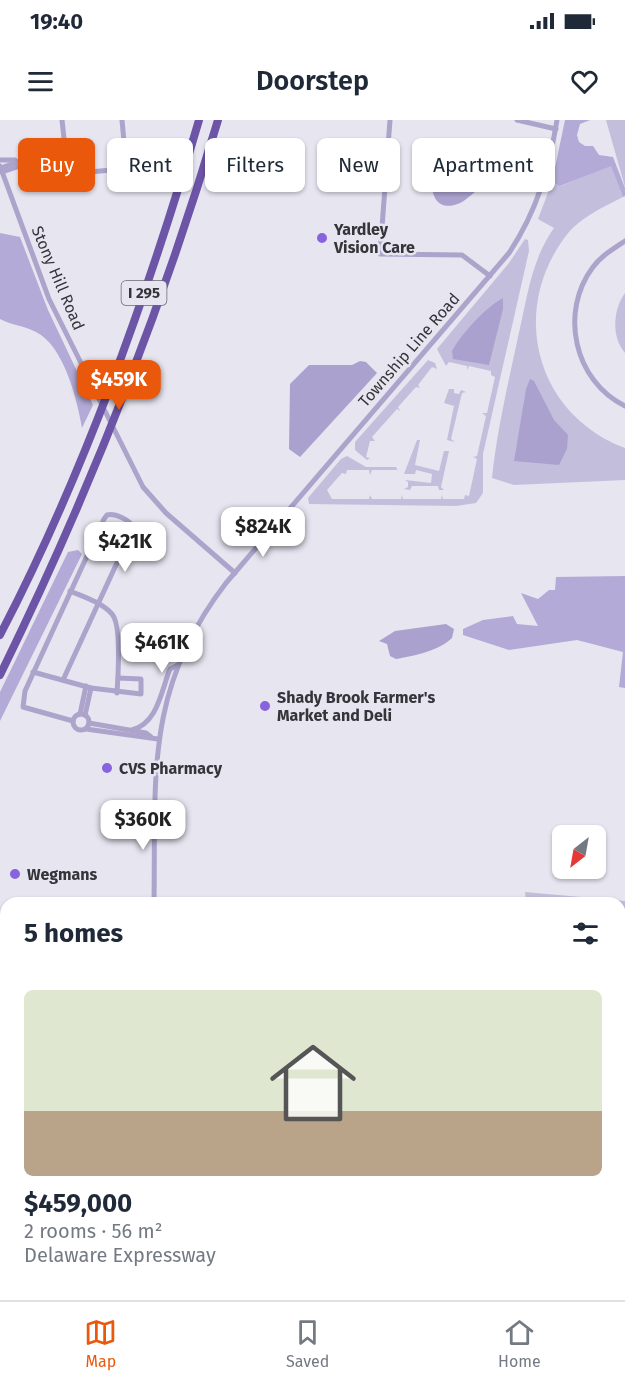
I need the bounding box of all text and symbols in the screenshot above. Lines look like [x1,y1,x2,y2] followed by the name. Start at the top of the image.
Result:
[30,8,83,35] text: 19:40
[24,65,57,98] icon: menu
[256,65,369,97] text: Doorstep
[568,65,601,98] icon: heart
[18,138,95,192] chip: Buy
[107,138,193,192] chip: Rent
[205,138,305,192] chip: Filters
[317,138,400,192] chip: New
[412,138,555,192] chip: Apartment
[333,220,415,257] place label: Yardley Vision Care
[28,223,88,333] street label: Stony Hill Road
[315,231,329,245] marker: Yardley Vision Care
[122,281,166,305] road number: I 295
[354,289,464,411] street label: Township Line Road
[77,360,161,411] pin: $459K
[91,367,147,391] text: $459K
[221,507,305,558] pin: $824K
[235,514,291,538] text: $824K
[83,522,167,573] pin: $421K
[98,529,152,553] text: $421K
[120,623,204,674] pin: $461K
[135,630,189,654] text: $461K
[277,688,436,725] place label: Shady Brook Farmer's Market and Deli
[258,699,272,713] marker: Shady Brook Farmer's Market and Deli
[119,759,223,778] place label: CVS Pharmacy
[100,761,114,775] marker: CVS Pharmacy
[101,800,185,851] pin: $360K
[114,807,172,831] text: $360K
[552,825,606,879] north arrow
[552,825,606,879] map controls
[27,865,98,884] place label: Wegmans
[8,867,22,881] marker: Wegmans
[569,917,602,950] icon: filters
[24,918,123,949] text: 5 homes
[259,1029,367,1137] icon: home
[24,1188,132,1219] text: $459,000
[24,1219,163,1243] text: 2 rooms · 56 m²
[24,1243,216,1267] text: Delaware Expressway
[84,1316,117,1371] tab: Map
[286,1316,329,1371] tab: Saved
[498,1316,541,1371] tab: Home

